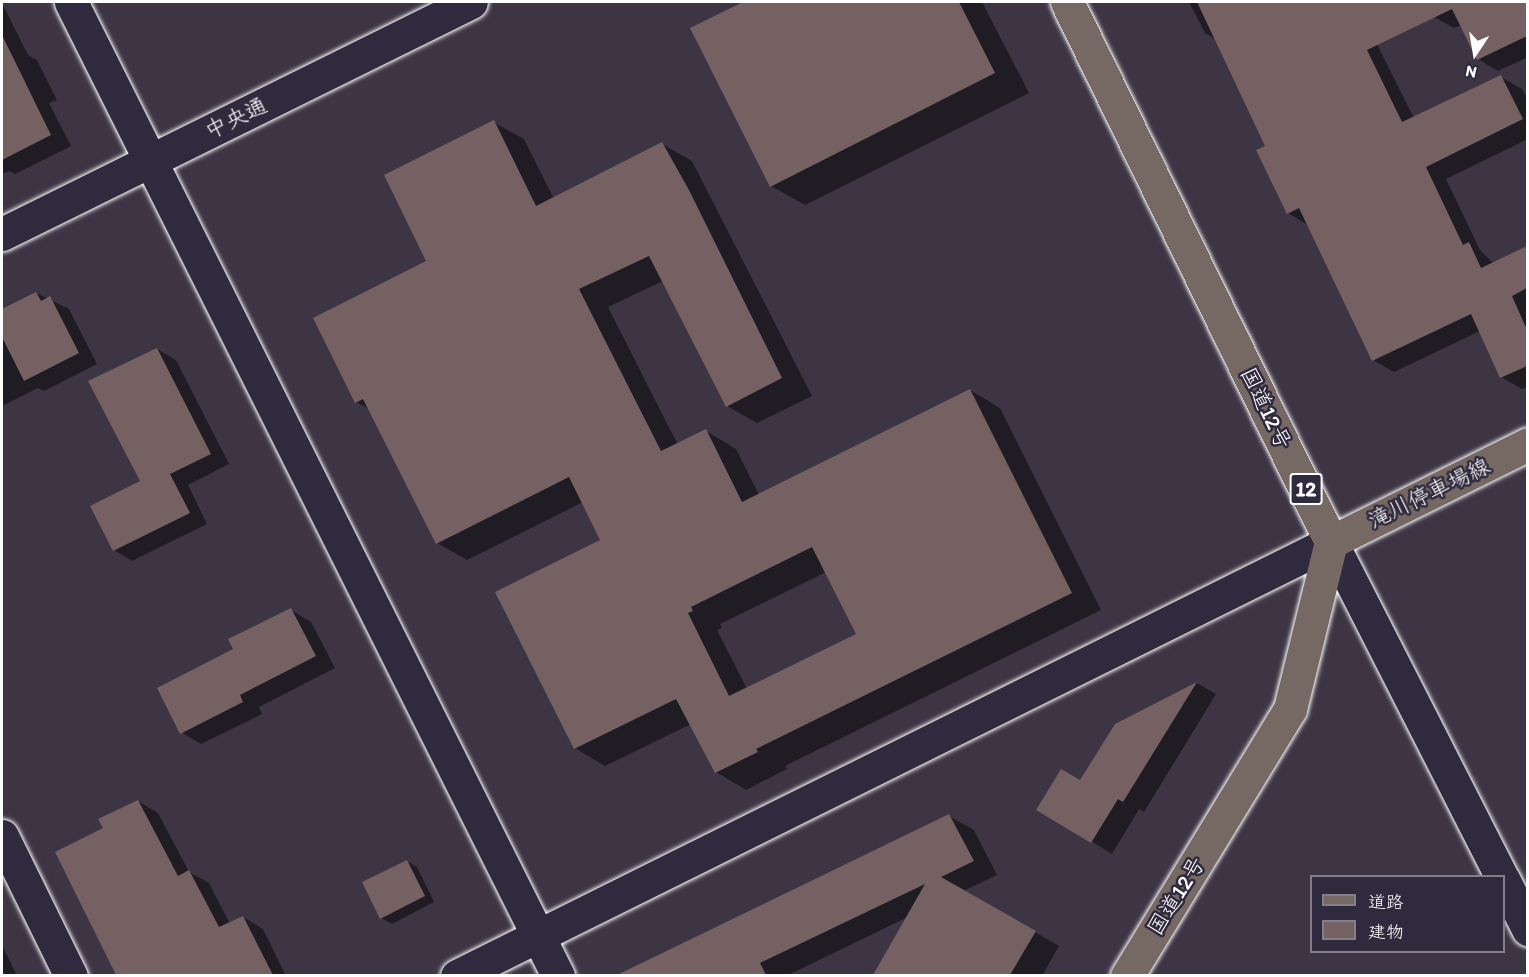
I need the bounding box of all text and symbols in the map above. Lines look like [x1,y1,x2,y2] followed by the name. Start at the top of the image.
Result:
[1445,24,1505,84] north arrow
[1464,62,1478,83] text: N
[201,92,271,144] street label: 中央通
[1235,363,1297,453] street label: 国道12号
[1364,452,1494,534] street label: 滝川停車場線
[1290,471,1322,507] road number: 12
[1142,852,1210,940] street label: 国道12号
[1310,875,1505,953] legend
[1368,891,1404,913] text: 道路
[1368,921,1404,943] text: 建物

